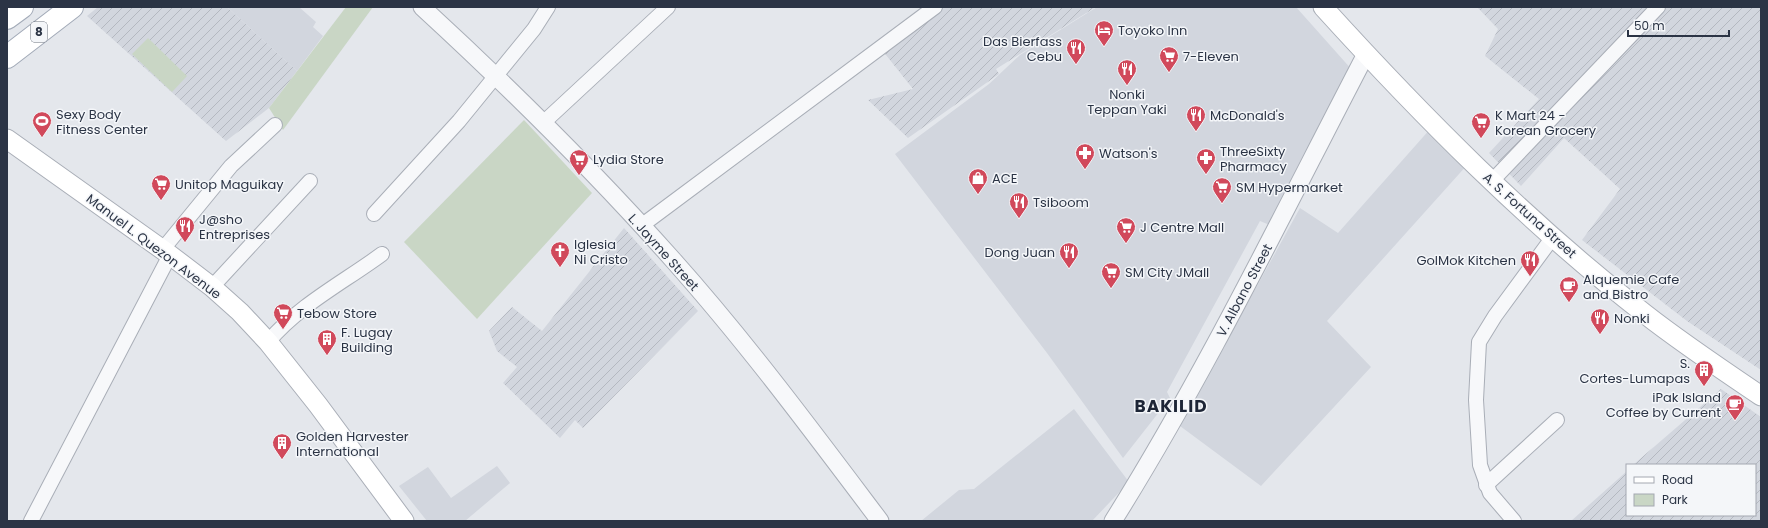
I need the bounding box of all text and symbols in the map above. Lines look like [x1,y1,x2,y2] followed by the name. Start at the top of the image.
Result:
[1628,12,1729,38] scale bar
[1634,17,1665,34] text: 50 m
[1093,19,1115,47] hotel icon: Toyoko Inn
[1118,21,1187,40] place label: Toyoko Inn
[31,22,47,42] road number: 8
[983,32,1062,66] place label: Das Bierfass Cebu
[1065,37,1087,65] restaurant icon: Das Bierfass Cebu
[1158,45,1180,73] supermarket icon: 7-Eleven
[1183,47,1239,66] place label: 7-Eleven
[1116,58,1138,86] restaurant icon: Nonki Teppan Yaki
[1087,85,1167,119] place label: Nonki Teppan Yaki
[1185,104,1207,132] restaurant icon: McDonald's
[56,105,148,139] place label: Sexy Body Fitness Center
[1210,106,1285,125] place label: McDonald's
[1495,106,1597,140] place label: K Mart 24 - Korean Grocery
[31,110,53,138] sports icon: Sexy Body Fitness Center
[1470,111,1492,139] supermarket icon: K Mart 24 - Korean Grocery
[1074,142,1096,170] pharmacy icon: Watson's
[1220,142,1288,176] place label: ThreeSixty Pharmacy
[1099,144,1158,163] place label: Watson's
[1195,147,1217,175] pharmacy icon: ThreeSixty Pharmacy
[568,148,590,176] supermarket icon: Lydia Store
[593,150,664,169] place label: Lydia Store
[967,167,989,195] shop icon: ACE
[1479,168,1581,263] street label: A. S. Fortuna Street
[992,169,1017,188] place label: ACE
[150,173,172,201] supermarket icon: Unitop Maguikay
[175,175,284,194] place label: Unitop Maguikay
[1211,176,1233,204] supermarket icon: SM Hypermarket
[1236,178,1343,197] place label: SM Hypermarket
[82,189,225,304] street label: Manuel L. Quezon Avenue
[1008,191,1030,219] restaurant icon: Tsiboom
[1033,193,1089,212] place label: Tsiboom
[199,210,270,244] place label: J@sho Entreprises
[624,210,704,295] street label: L. Jayme Street
[174,215,196,243] restaurant icon: J@sho Entreprises
[1115,216,1137,244] supermarket icon: J Centre Mall
[1140,218,1224,237] place label: J Centre Mall
[574,235,628,269] place label: Iglesia Ni Cristo
[549,240,571,268] church icon: Iglesia Ni Cristo
[1212,240,1277,340] street label: V. Albano Street
[1058,241,1080,269] restaurant icon: Dong Juan
[985,243,1055,262] place label: Dong Juan
[1519,249,1541,277] restaurant icon: GolMok Kitchen
[1416,251,1516,270] place label: GolMok Kitchen
[1100,261,1122,289] supermarket icon: SM City JMall
[1125,263,1209,282] place label: SM City JMall
[1583,270,1679,304] place label: Alquemie Cafe and Bistro
[1558,275,1580,303] cafe icon: Alquemie Cafe and Bistro
[272,302,294,330] supermarket icon: Tebow Store
[297,304,377,323] place label: Tebow Store
[1589,307,1611,335] restaurant icon: Nonki
[1614,309,1650,328] place label: Nonki
[341,323,393,357] place label: F. Lugay Building
[316,328,338,356] building icon: F. Lugay Building
[1580,354,1690,388] place label: S. Cortes-Lumapas
[1693,359,1715,387] building icon: S. Cortes-Lumapas
[1606,388,1721,422] place label: iPak Island Coffee by Current
[1724,393,1746,421] cafe icon: iPak Island Coffee by Current
[1134,394,1208,418] district label: BAKILID
[296,427,409,461] place label: Golden Harvester International
[271,432,293,460] building icon: Golden Harvester International
[1626,464,1756,516] legend
[1662,471,1693,488] text: Road
[1662,491,1689,508] text: Park

